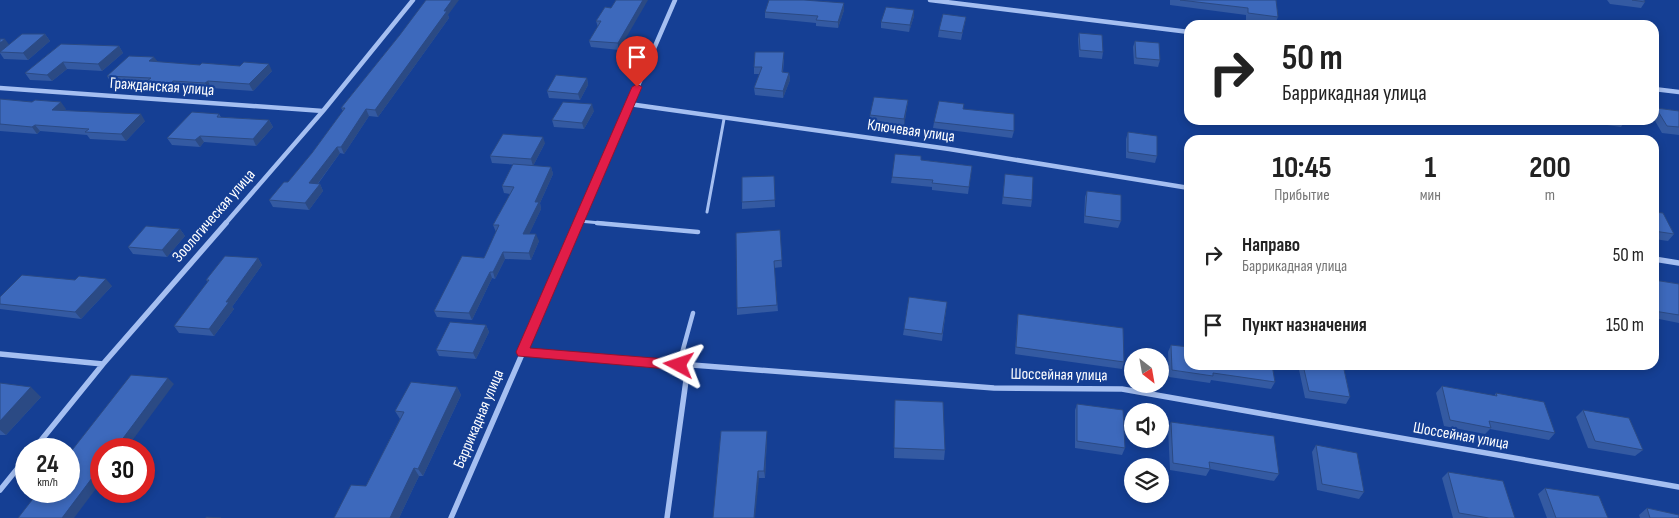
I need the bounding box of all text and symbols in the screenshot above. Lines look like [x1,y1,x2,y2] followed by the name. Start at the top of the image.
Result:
[616,36,658,87] pin
[1282,37,1343,80] text: 50 m
[1199,40,1264,105] icon: right
[623,43,651,71] icon: arrive
[109,74,215,100] street label: Гражданская улица
[1282,80,1427,107] text: Баррикадная улица
[866,115,956,147] street label: Ключевая улица
[1272,150,1332,186] text: 10:45
[1425,150,1436,186] text: 1
[1529,150,1571,186] text: 200
[169,166,259,266] street label: Зоологическая улица
[1274,186,1330,205] text: Прибытие
[1420,186,1441,205] text: мин
[1545,186,1555,205] text: m
[1242,234,1300,257] text: Направо
[1199,241,1227,269] icon: right
[1613,244,1644,267] text: 50 m
[1242,257,1347,276] text: Баррикадная улица
[1199,311,1227,339] icon: arrive
[1242,314,1367,337] text: Пункт назначения
[1606,314,1644,337] text: 150 m
[652,338,704,390] position arrow
[1124,348,1169,392] north arrow
[1124,348,1169,503] map controls
[1010,365,1108,385] street label: Шоссейная улица
[450,367,508,471] street label: Баррикадная улица
[1124,403,1169,448] button: sound
[1412,418,1510,454] street label: Шоссейная улица
[90,438,155,503] speed limit sign: 30
[36,449,59,480] text: 24
[1124,458,1169,503] button: layers
[37,475,58,490] text: km/h

